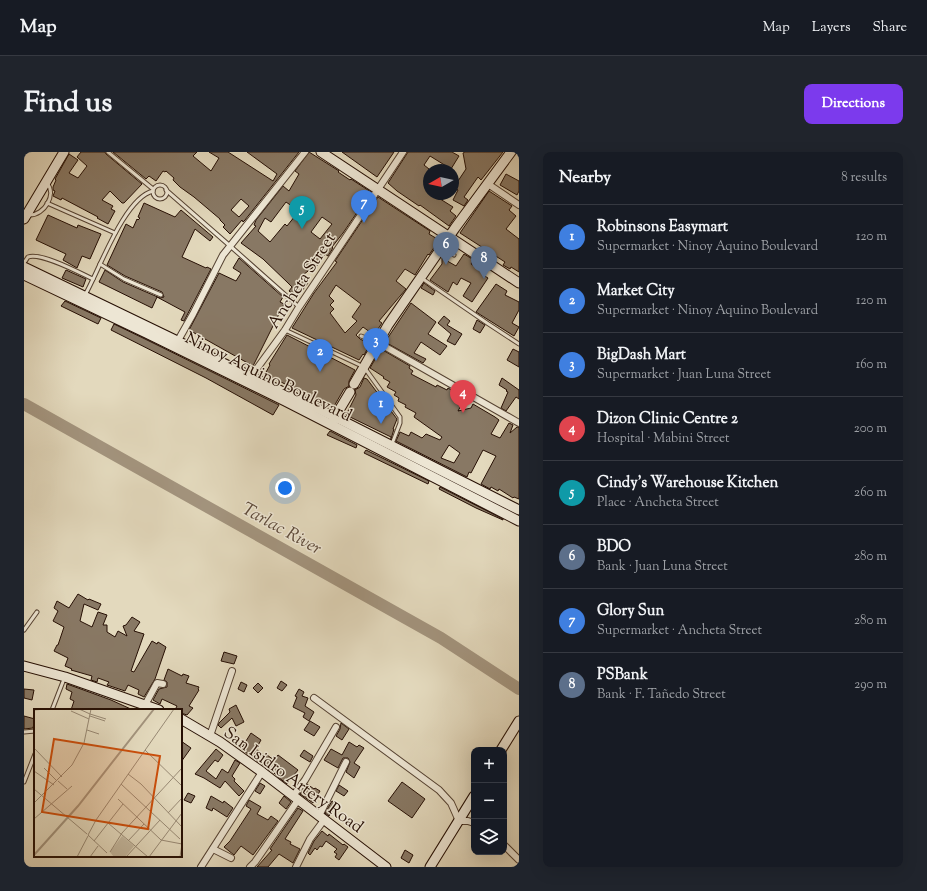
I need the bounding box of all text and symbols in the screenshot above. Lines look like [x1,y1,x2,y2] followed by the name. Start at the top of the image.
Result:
[20,14,57,41] text: Map
[763,18,790,38] text: Map
[812,18,850,38] text: Layers
[872,18,907,38] text: Share
[24,84,112,124] text: Find us
[804,84,903,124] button: Directions
[423,164,459,200] north arrow
[559,166,611,190] text: Nearby
[841,169,887,187] text: 8 results
[351,190,377,223] pin: 7
[289,196,315,229] pin: 5
[597,217,728,238] text: Robinsons Easymart
[263,228,343,334] street label: Ancheta Street
[570,228,574,246] text: 1
[856,228,887,246] text: 120 m
[433,232,459,265] pin: 6
[597,238,818,256] text: Supermarket · Ninoy Aquino Boulevard
[471,246,497,279] pin: 8
[597,281,675,302] text: Market City
[569,292,575,310] text: 2
[856,292,887,310] text: 120 m
[597,302,818,320] text: Supermarket · Ninoy Aquino Boulevard
[180,327,356,429] street label: Ninoy Aquino Boulevard
[363,328,389,361] pin: 3
[307,339,333,372] pin: 2
[597,345,686,366] text: BigDash Mart
[569,356,575,374] text: 3
[856,356,887,374] text: 160 m
[597,366,771,384] text: Supermarket · Juan Luna Street
[450,380,476,413] pin: 4
[368,391,394,424] pin: 1
[597,409,738,430] text: Dizon Clinic Centre 2
[569,420,575,438] text: 4
[854,420,887,438] text: 200 m
[597,430,730,448] text: Hospital · Mabini Street
[597,473,778,494] text: Cindy's Warehouse Kitchen
[275,478,295,498] your location
[570,484,574,502] text: 5
[854,484,887,502] text: 260 m
[597,494,719,512] text: Place · Ancheta Street
[236,497,326,563] water label: Tarlac River
[597,537,631,558] text: BDO
[569,548,575,566] text: 6
[854,548,887,566] text: 280 m
[597,558,728,576] text: Bank · Juan Luna Street
[597,601,664,622] text: Glory Sun
[569,612,575,630] text: 7
[854,612,887,630] text: 280 m
[597,622,762,640] text: Supermarket · Ancheta Street
[597,665,648,686] text: PSBank
[569,676,575,694] text: 8
[854,676,887,694] text: 290 m
[597,686,726,704] text: Bank · F. Tañedo Street
[34,709,182,857] inset map
[218,722,368,840] street label: San Isidro Artery Road
[471,747,507,855] map controls
[471,747,507,783] button: +
[471,783,507,819] button: −
[471,819,507,855] button: layers

